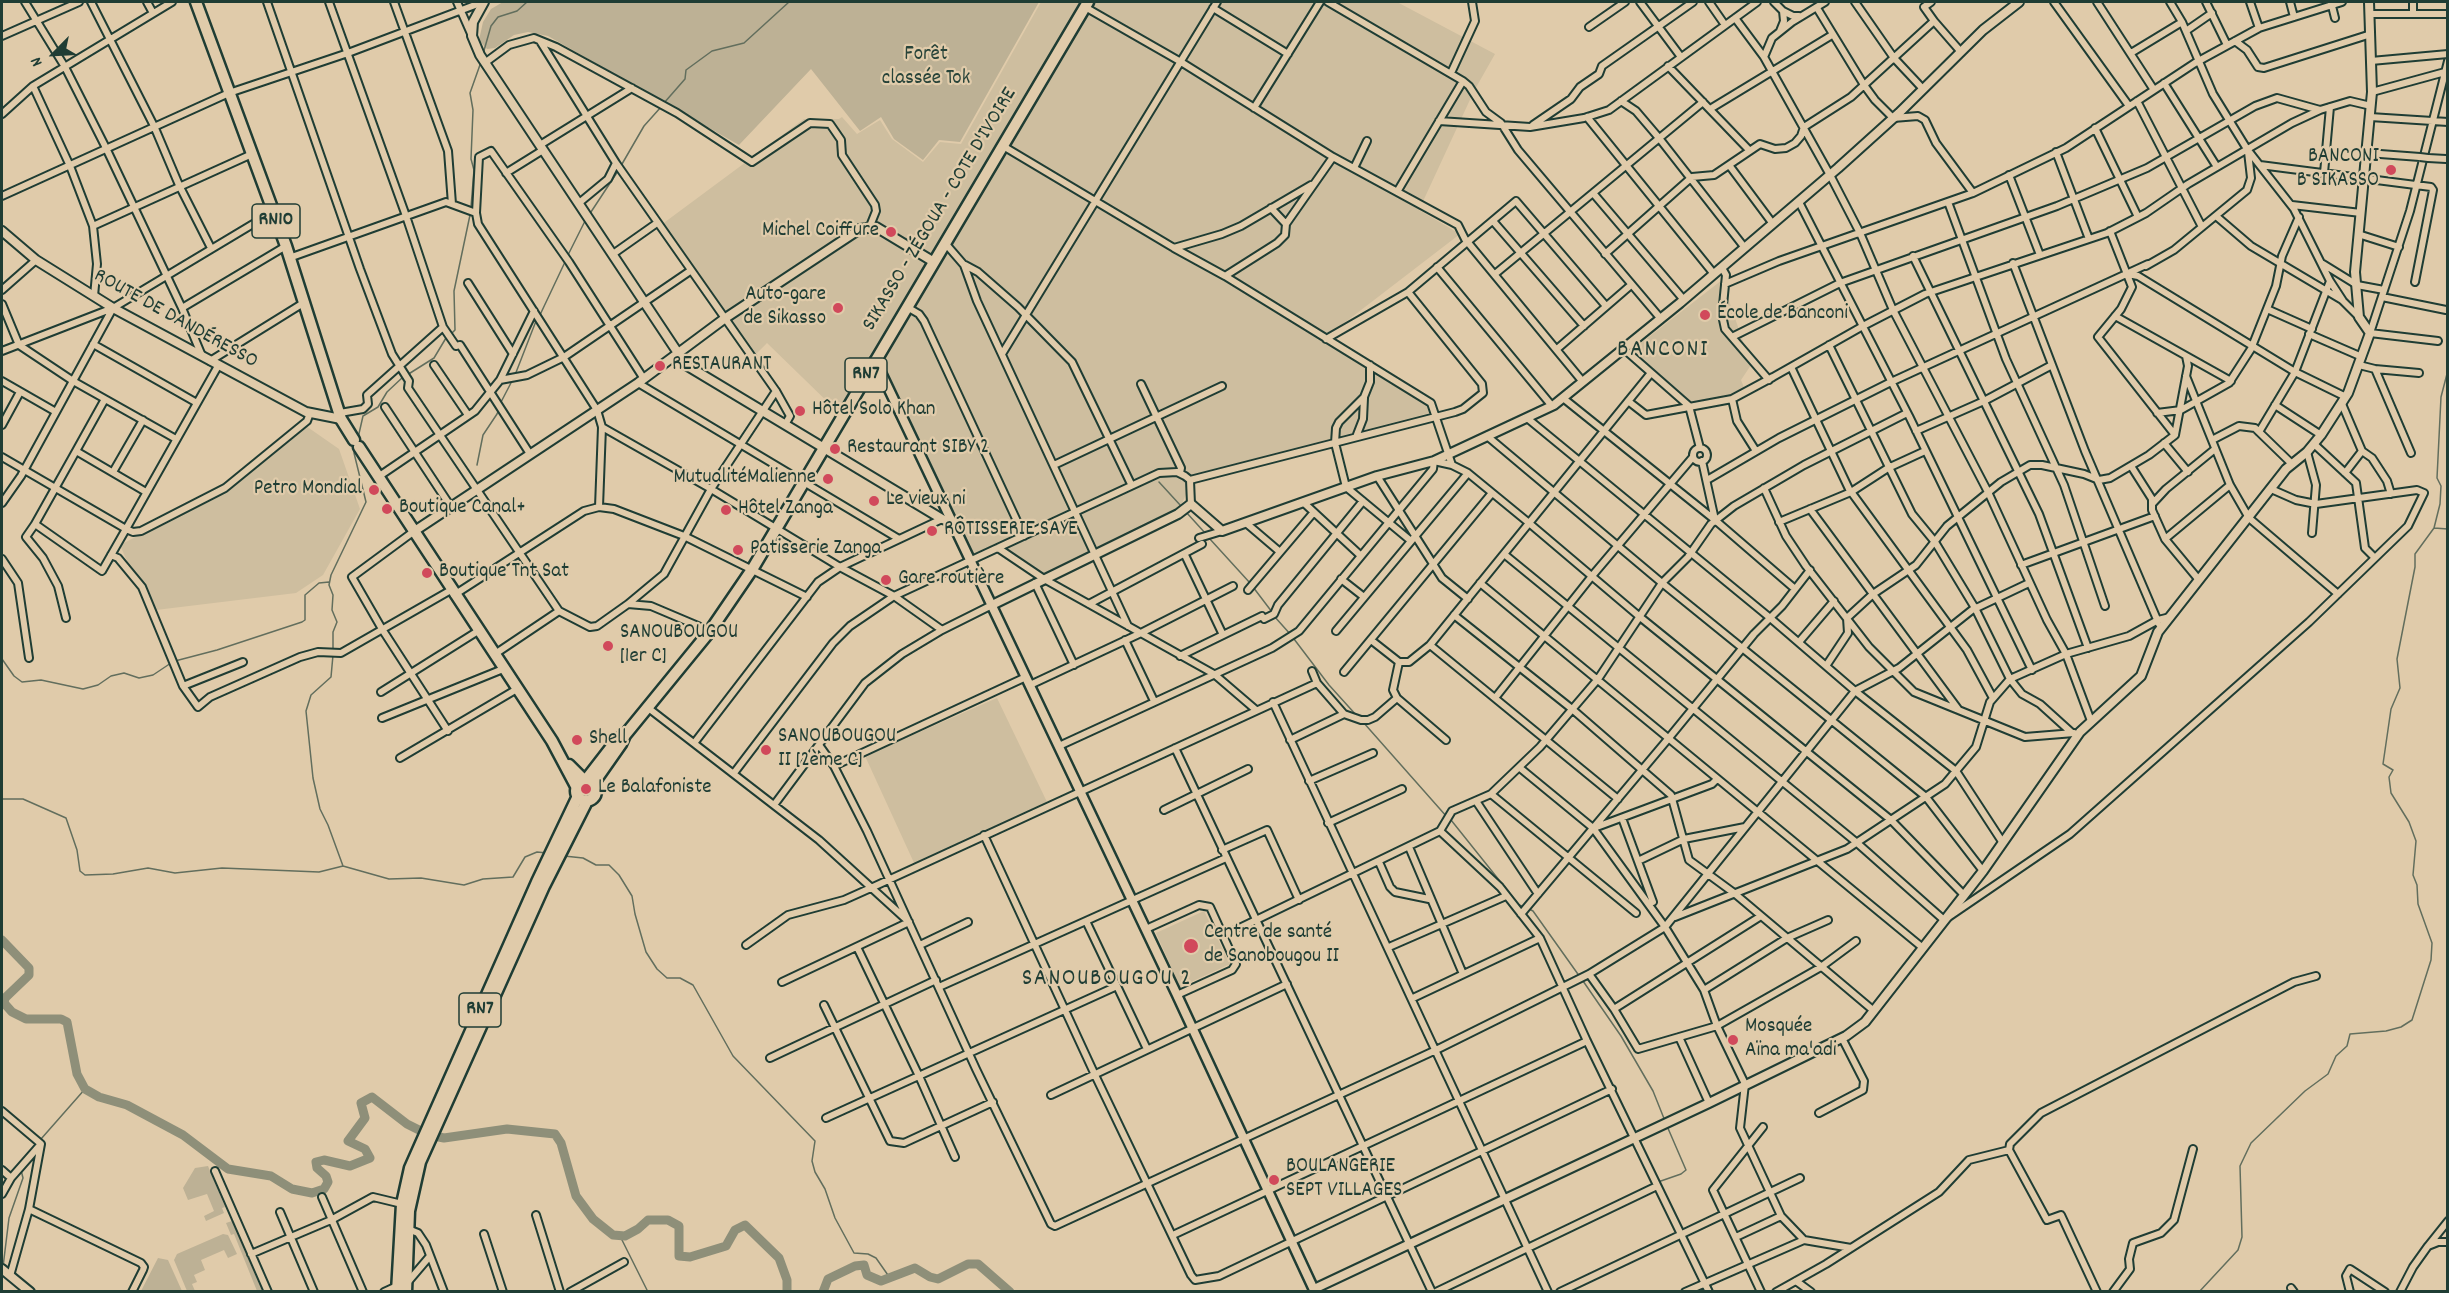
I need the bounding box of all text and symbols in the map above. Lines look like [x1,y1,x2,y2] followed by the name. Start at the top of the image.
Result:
[24,24,84,84] north arrow
[882,43,970,93] park label: Forêt classée Tok
[25,53,49,70] text: N
[858,84,1024,336] street label: SIKASSO - ZÉGOUA - COTE D'IVOIRE
[2297,145,2379,195] place label: BANCONI B SIKASSO
[2384,163,2398,177] marker: BANCONI B SIKASSO
[252,204,300,238] road number: RN10
[762,219,879,245] place label: Michel Coiffure
[884,225,898,239] marker: Michel Coiffure
[89,264,261,376] street label: ROUTE DE DANDÉRESSO
[744,283,826,333] place label: Auto-gare de Sikasso
[831,301,845,315] marker: Auto-gare de Sikasso
[1717,302,1848,328] place label: École de Banconi
[1698,308,1712,322] marker: École de Banconi
[1617,338,1709,366] district label: BANCONI
[672,353,771,379] place label: RESTAURANT
[845,358,887,392] road number: RN7
[653,359,667,373] marker: RESTAURANT
[812,398,936,424] place label: Hôtel Solo Khan
[793,404,807,418] marker: Hôtel Solo Khan
[847,436,989,462] place label: Restaurant SIBY 2
[828,442,842,456] marker: Restaurant SIBY 2
[673,466,816,492] place label: MutualitéMalienne
[821,472,835,486] marker: MutualitéMalienne
[254,477,362,503] place label: Petro Mondial
[367,483,381,497] marker: Petro Mondial
[886,488,966,514] place label: Le vieux ni
[867,494,881,508] marker: Le vieux ni
[399,496,526,522] place label: Boutique Canal+
[738,497,833,523] place label: Hôtel Zanga
[380,502,394,516] marker: Boutique Canal+
[719,503,733,517] marker: Hôtel Zanga
[944,518,1078,544] place label: RÔTISSERIE SAYE
[925,524,939,538] marker: RÔTISSERIE SAYE
[750,537,881,563] place label: Patisserie Zanga
[731,543,745,557] marker: Patisserie Zanga
[439,560,569,586] place label: Boutique Tnt Sat
[420,566,434,580] marker: Boutique Tnt Sat
[898,567,1004,593] place label: Gare routière
[879,573,893,587] marker: Gare routière
[620,621,738,671] place label: SANOUBOUGOU [1er C]
[601,639,615,653] marker: SANOUBOUGOU [1er C]
[778,725,896,775] place label: SANOUBOUGOU II [2ème C]
[589,727,627,753] place label: Shell
[570,733,584,747] marker: Shell
[759,743,773,757] marker: SANOUBOUGOU II [2ème C]
[598,776,711,802] place label: Le Balafoniste
[579,782,593,796] marker: Le Balafoniste
[1204,921,1339,971] place label: Centre de santé de Sanobougou II
[1182,937,1200,955] marker: Centre de santé de Sanobougou II
[1022,967,1192,995] district label: SANOUBOUGOU 2
[459,993,501,1027] road number: RN7
[1745,1015,1837,1065] place label: Mosquée Aïna ma'adi
[1726,1033,1740,1047] marker: Mosquée Aïna ma'adi
[1286,1155,1402,1205] place label: BOULANGERIE SEPT VILLAGES
[1267,1173,1281,1187] marker: BOULANGERIE SEPT VILLAGES

